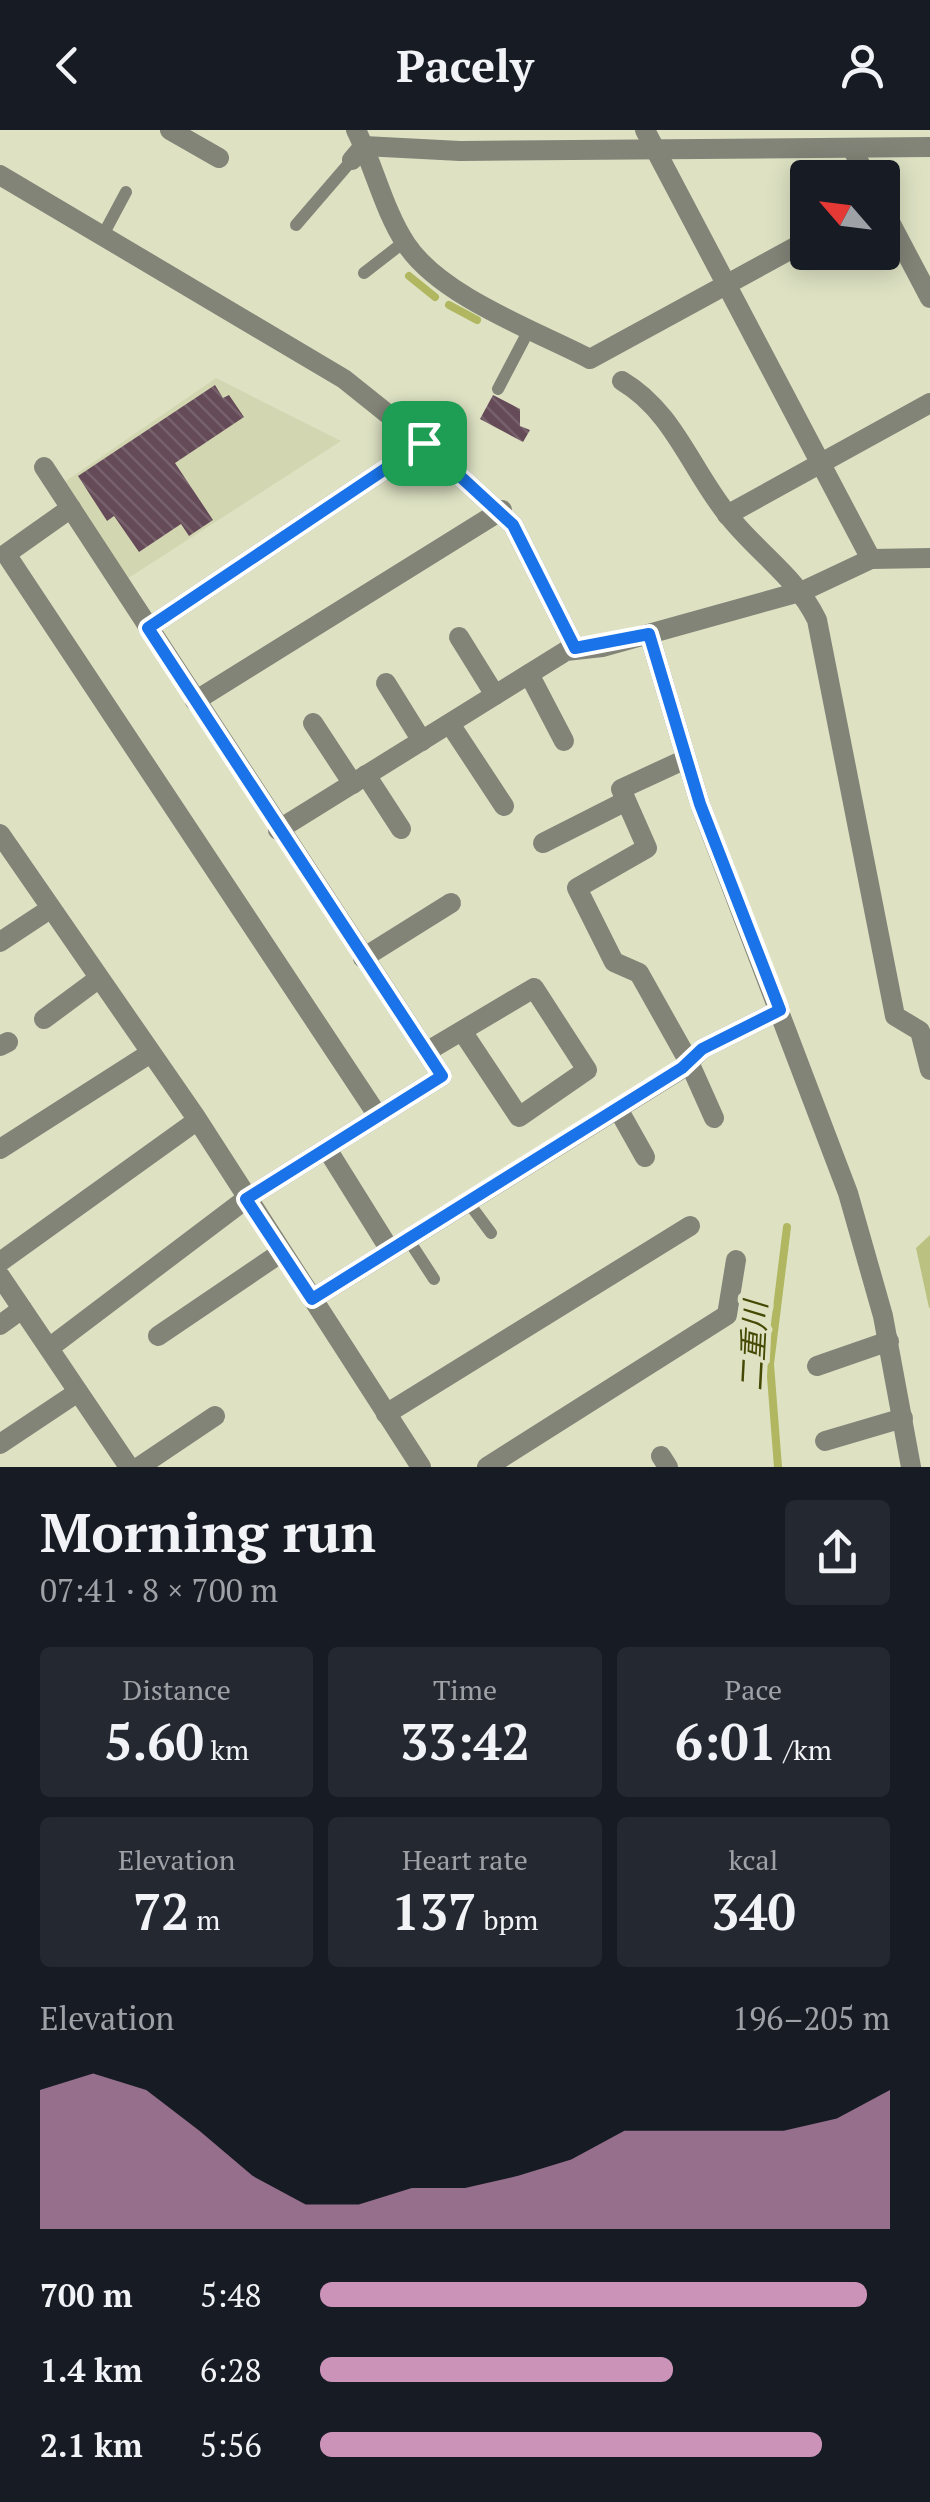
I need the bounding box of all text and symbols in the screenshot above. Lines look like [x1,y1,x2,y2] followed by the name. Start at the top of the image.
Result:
[396,35,534,95] text: Pacely
[40,38,95,93] icon: back
[835,38,890,93] icon: person
[790,160,900,270] north arrow
[790,160,900,270] map controls
[382,401,467,486] pin
[397,416,452,471] icon: arrive
[731,1297,775,1392] water label: 二重川
[40,1495,376,1568] text: Morning run
[785,1500,890,1605] button: share
[40,1569,278,1611] text: 07:41 · 8 × 700 m
[123,1671,231,1708] text: Distance
[433,1671,497,1708] text: Time
[725,1671,782,1708] text: Pace
[104,1708,204,1774] text: 5.60
[400,1708,530,1774] text: 33:42
[675,1708,777,1774] text: 6:01
[204,1731,249,1768] text: km
[777,1731,832,1768] text: /km
[118,1841,235,1878] text: Elevation
[402,1841,528,1878] text: Heart rate
[728,1841,778,1878] text: kcal
[133,1878,189,1944] text: 72
[392,1878,476,1944] text: 137
[711,1878,796,1944] text: 340
[189,1901,220,1938] text: m
[476,1901,538,1938] text: bpm
[40,1997,174,2039] text: Elevation
[732,1997,890,2039] text: 196–205 m
[40,2274,132,2316] text: 700 m
[200,2274,262,2316] text: 5:48
[40,2349,143,2391] text: 1.4 km
[200,2349,262,2391] text: 6:28
[40,2424,143,2466] text: 2.1 km
[200,2424,262,2466] text: 5:56

